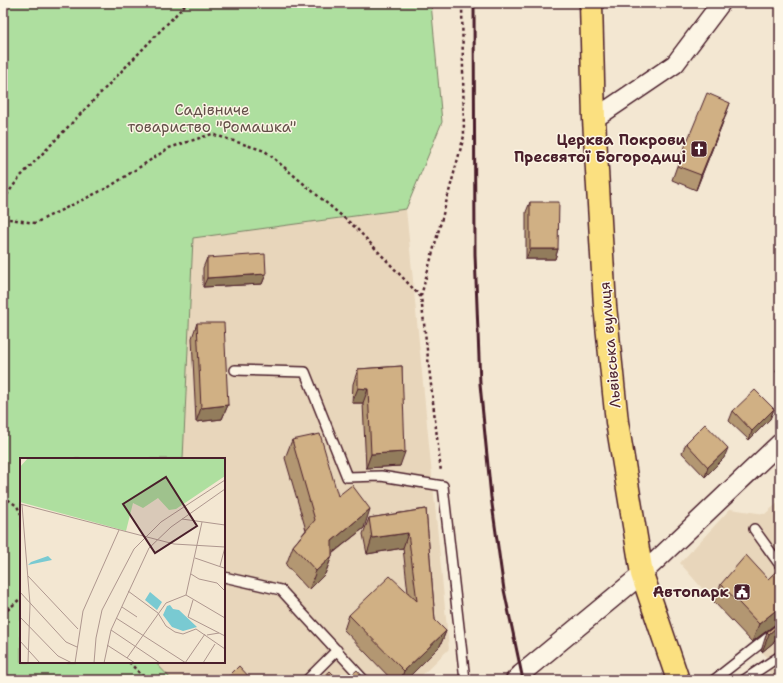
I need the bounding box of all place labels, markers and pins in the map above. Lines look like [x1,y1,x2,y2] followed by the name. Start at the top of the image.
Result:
[514,130,687,167] place label: Церква Покрови Пресвятої Богородиці
[689,139,709,159] church icon: Церква Покрови Пресвятої Богородиці
[653,582,730,602] place label: Автопарк
[732,582,752,602] public building icon: Автопарк

